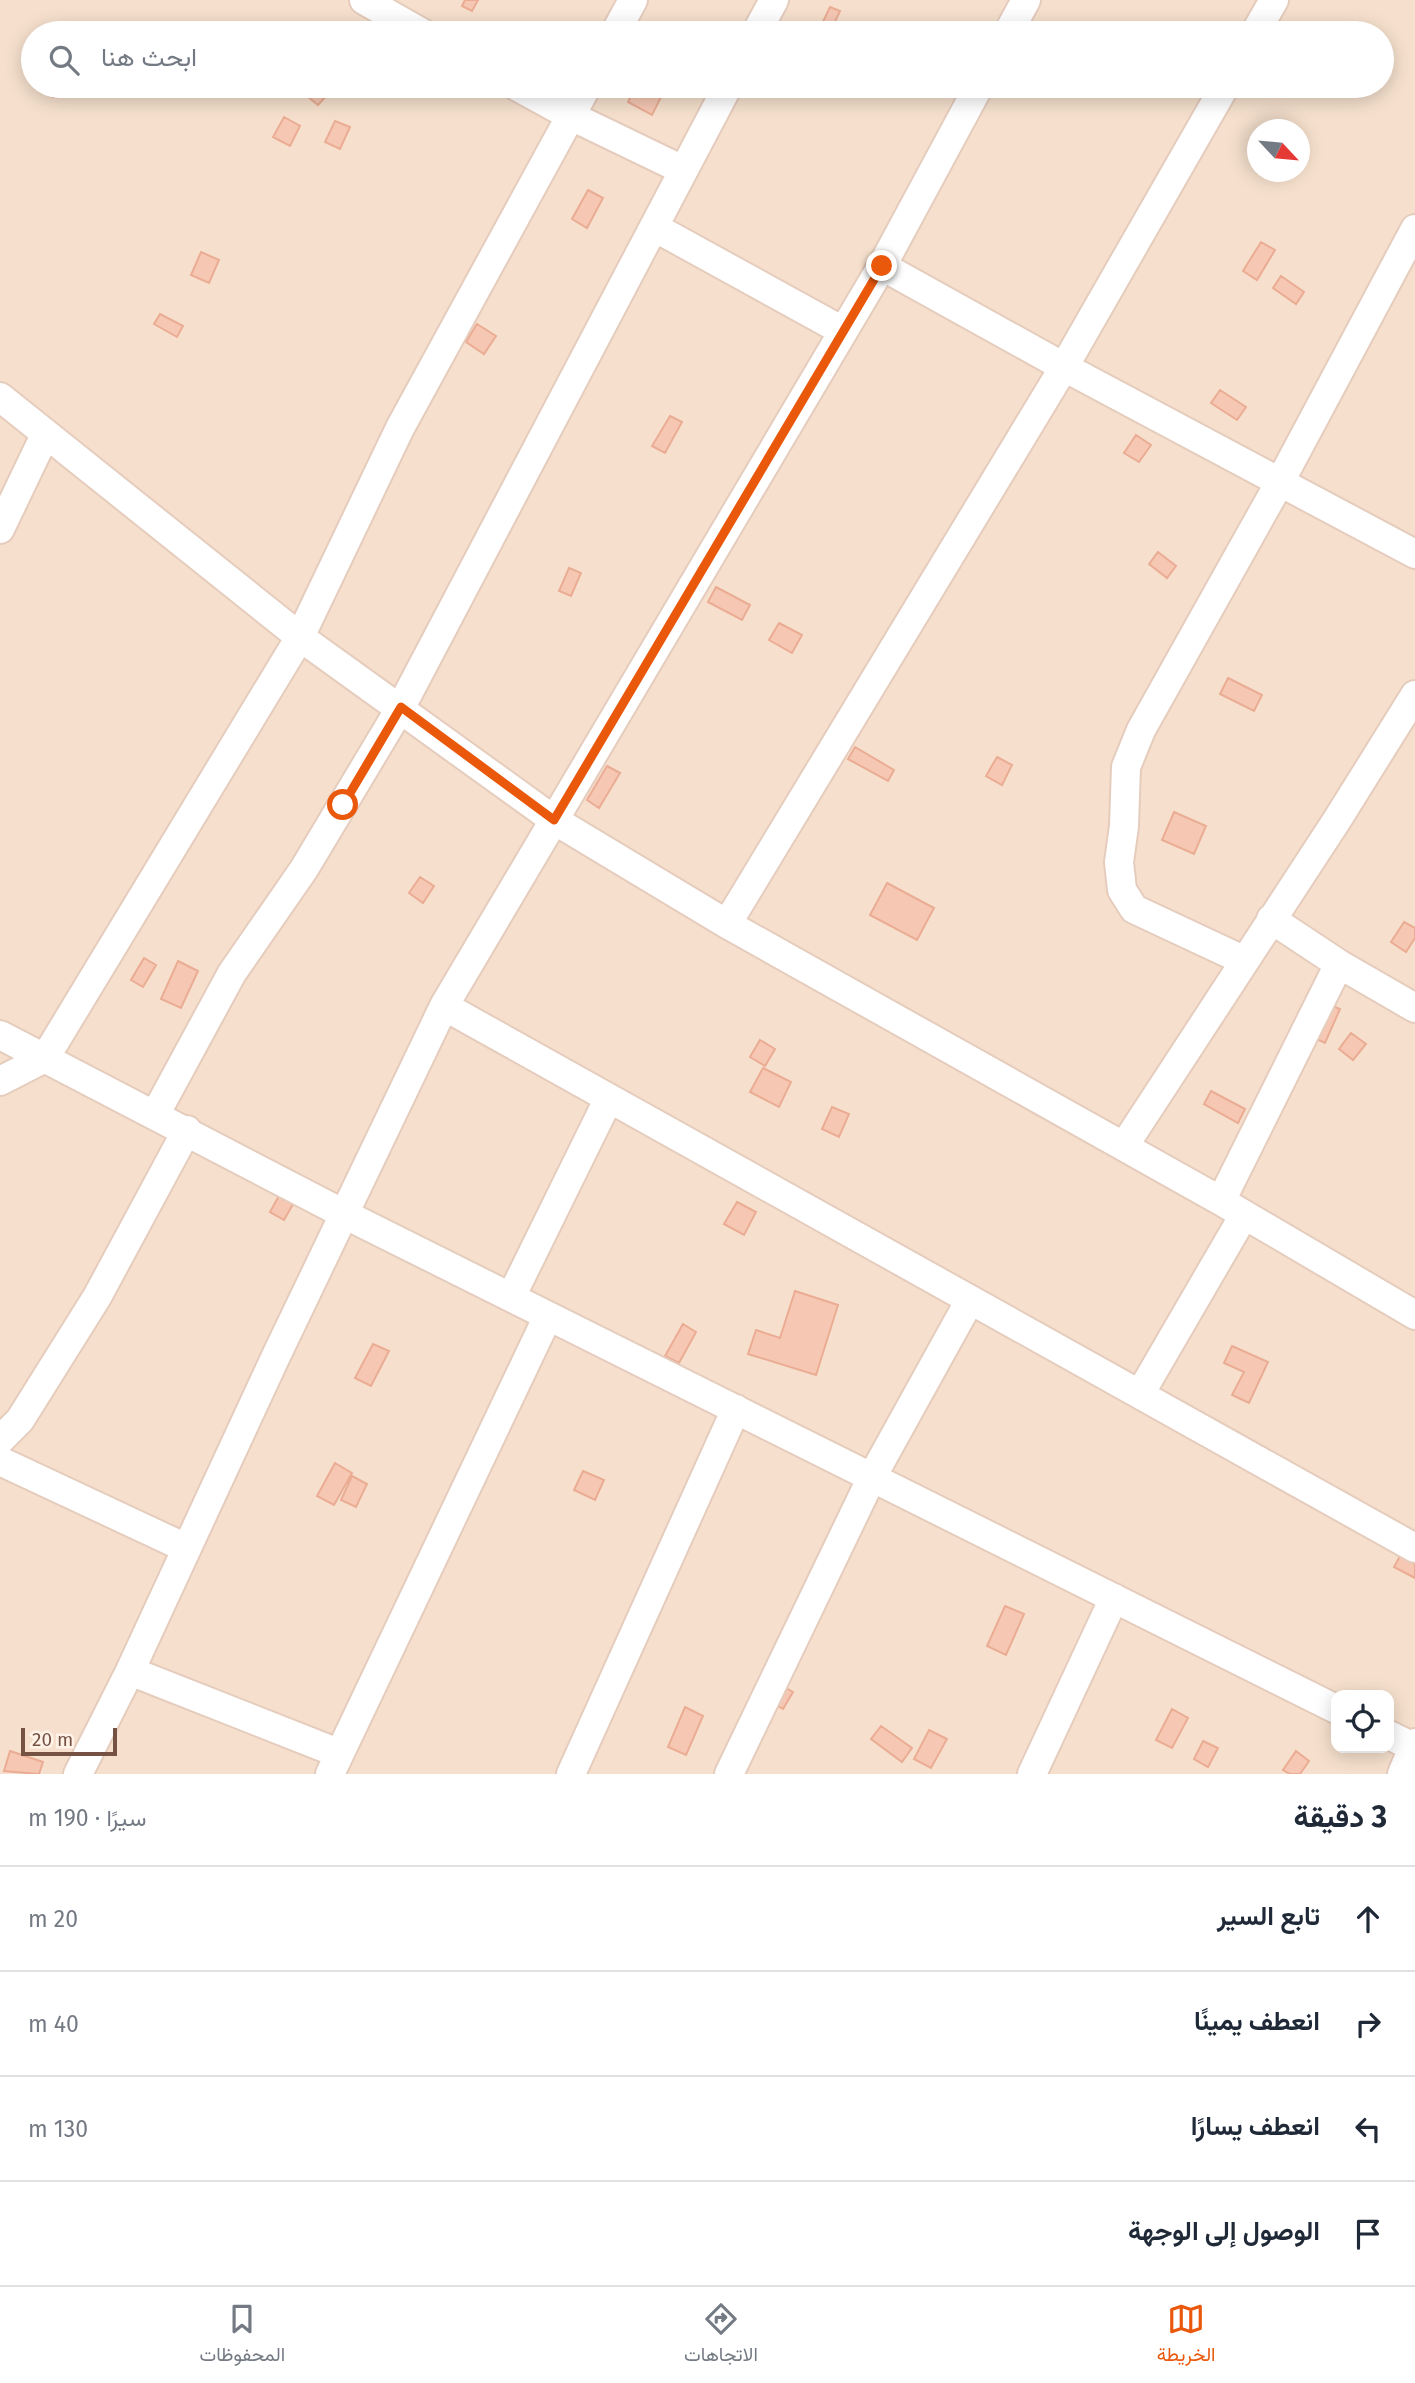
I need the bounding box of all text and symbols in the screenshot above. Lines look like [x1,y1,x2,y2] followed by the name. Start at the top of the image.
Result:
[21,21,1394,98] search box
[45,41,83,79] icon: search
[101,42,197,73] text: ابحث هنا
[1247,119,1310,182] north arrow
[866,250,897,281] route end
[327,789,358,820] route start
[1331,1690,1394,1753] map controls
[1331,1690,1394,1753] button: locate
[21,1725,117,1757] scale bar
[32,1728,73,1751] text: 20 m
[1294,1799,1387,1835] text: 3 دقيقة
[28,1804,146,1832] text: سيرًا · 190 m
[1349,1900,1387,1938] icon: ahead
[1217,1901,1320,1932] text: تابع السير
[28,1905,78,1933] text: 20 m
[1349,2005,1387,2043] icon: right
[1194,2006,1320,2037] text: انعطف يمينًا
[28,2010,79,2038] text: 40 m
[1349,2110,1387,2148] icon: left
[1191,2111,1320,2142] text: انعطف يسارًا
[28,2115,88,2143] text: 130 m
[1349,2215,1387,2253] icon: arrive
[1128,2216,1320,2247] text: الوصول إلى الوجهة
[200,2300,285,2371] tab: المحفوظات
[684,2300,758,2371] tab: الاتجاهات
[1157,2300,1216,2371] tab: الخريطة

